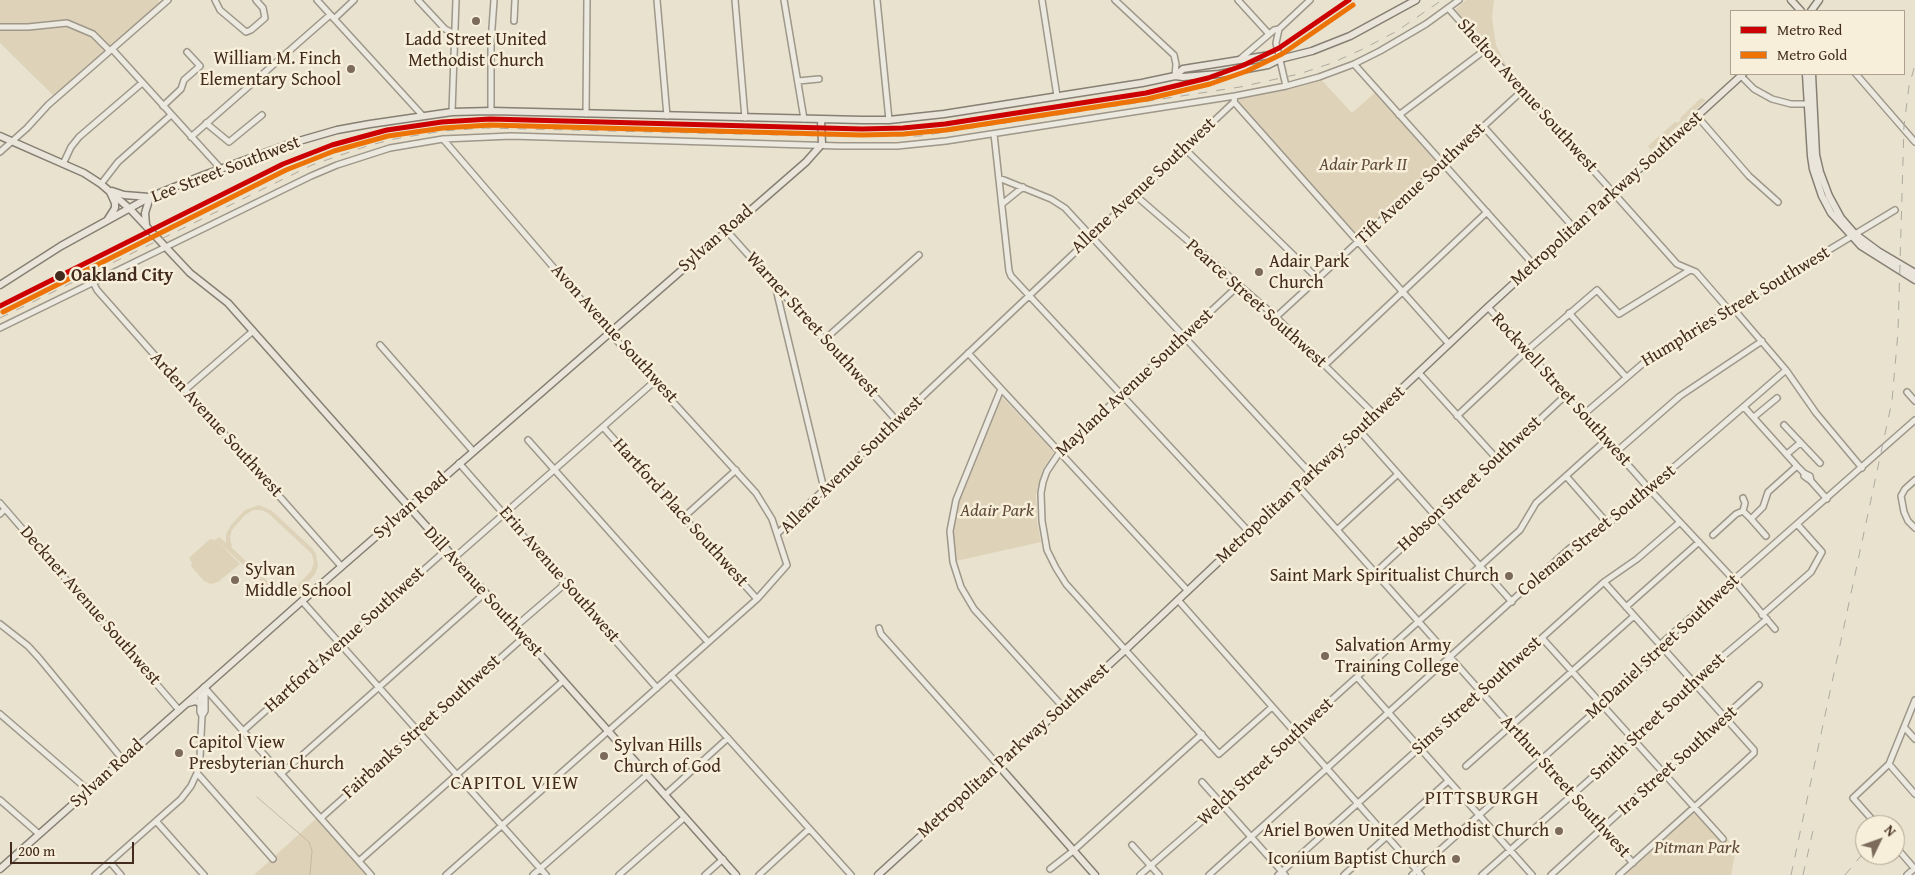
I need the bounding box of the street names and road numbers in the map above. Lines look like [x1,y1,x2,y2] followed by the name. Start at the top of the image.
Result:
[1452,15,1602,177] street label: Shelton Avenue Southwest
[1506,107,1708,291] street label: Metropolitan Parkway Southwest
[1067,113,1221,259] street label: Allene Avenue Southwest
[1352,118,1490,250] street label: Tift Avenue Southwest
[149,132,303,208] street label: Lee Street Southwest
[674,201,758,277] street label: Sylvan Road
[1181,235,1331,373] street label: Pearce Street Southwest
[1638,242,1834,372] street label: Humphries Street Southwest
[741,248,883,402] street label: Warner Street Southwest
[546,260,682,408] street label: Avon Avenue Southwest
[1052,304,1218,462] street label: Mayland Avenue Southwest
[1486,309,1636,471] street label: Rockwell Street Southwest
[145,348,287,502] street label: Arden Avenue Southwest
[1212,381,1410,569] street label: Metropolitan Parkway Southwest
[776,391,928,539] street label: Allene Avenue Southwest
[1394,412,1546,556] street label: Hobson Street Southwest
[608,434,752,592] street label: Hartford Place Southwest
[1513,460,1681,602] street label: Coleman Street Southwest
[369,468,453,544] street label: Sylvan Road
[494,502,624,648] street label: Erin Avenue Southwest
[15,522,165,690] street label: Deckner Avenue Southwest
[419,522,547,662] street label: Dill Avenue Southwest
[261,562,429,718] street label: Hartford Avenue Southwest
[1581,570,1745,724] street label: McDaniel Street Southwest
[1407,632,1547,760] street label: Sims Street Southwest
[1586,649,1730,785] street label: Smith Street Southwest
[338,650,506,804] street label: Fairbanks Street Southwest
[913,659,1115,843] street label: Metropolitan Parkway Southwest
[1194,693,1338,831] street label: Welch Street Southwest
[1614,702,1742,820] street label: Ira Street Southwest
[1495,711,1635,863] street label: Arthur Street Southwest
[66,735,148,813] street label: Sylvan Road

